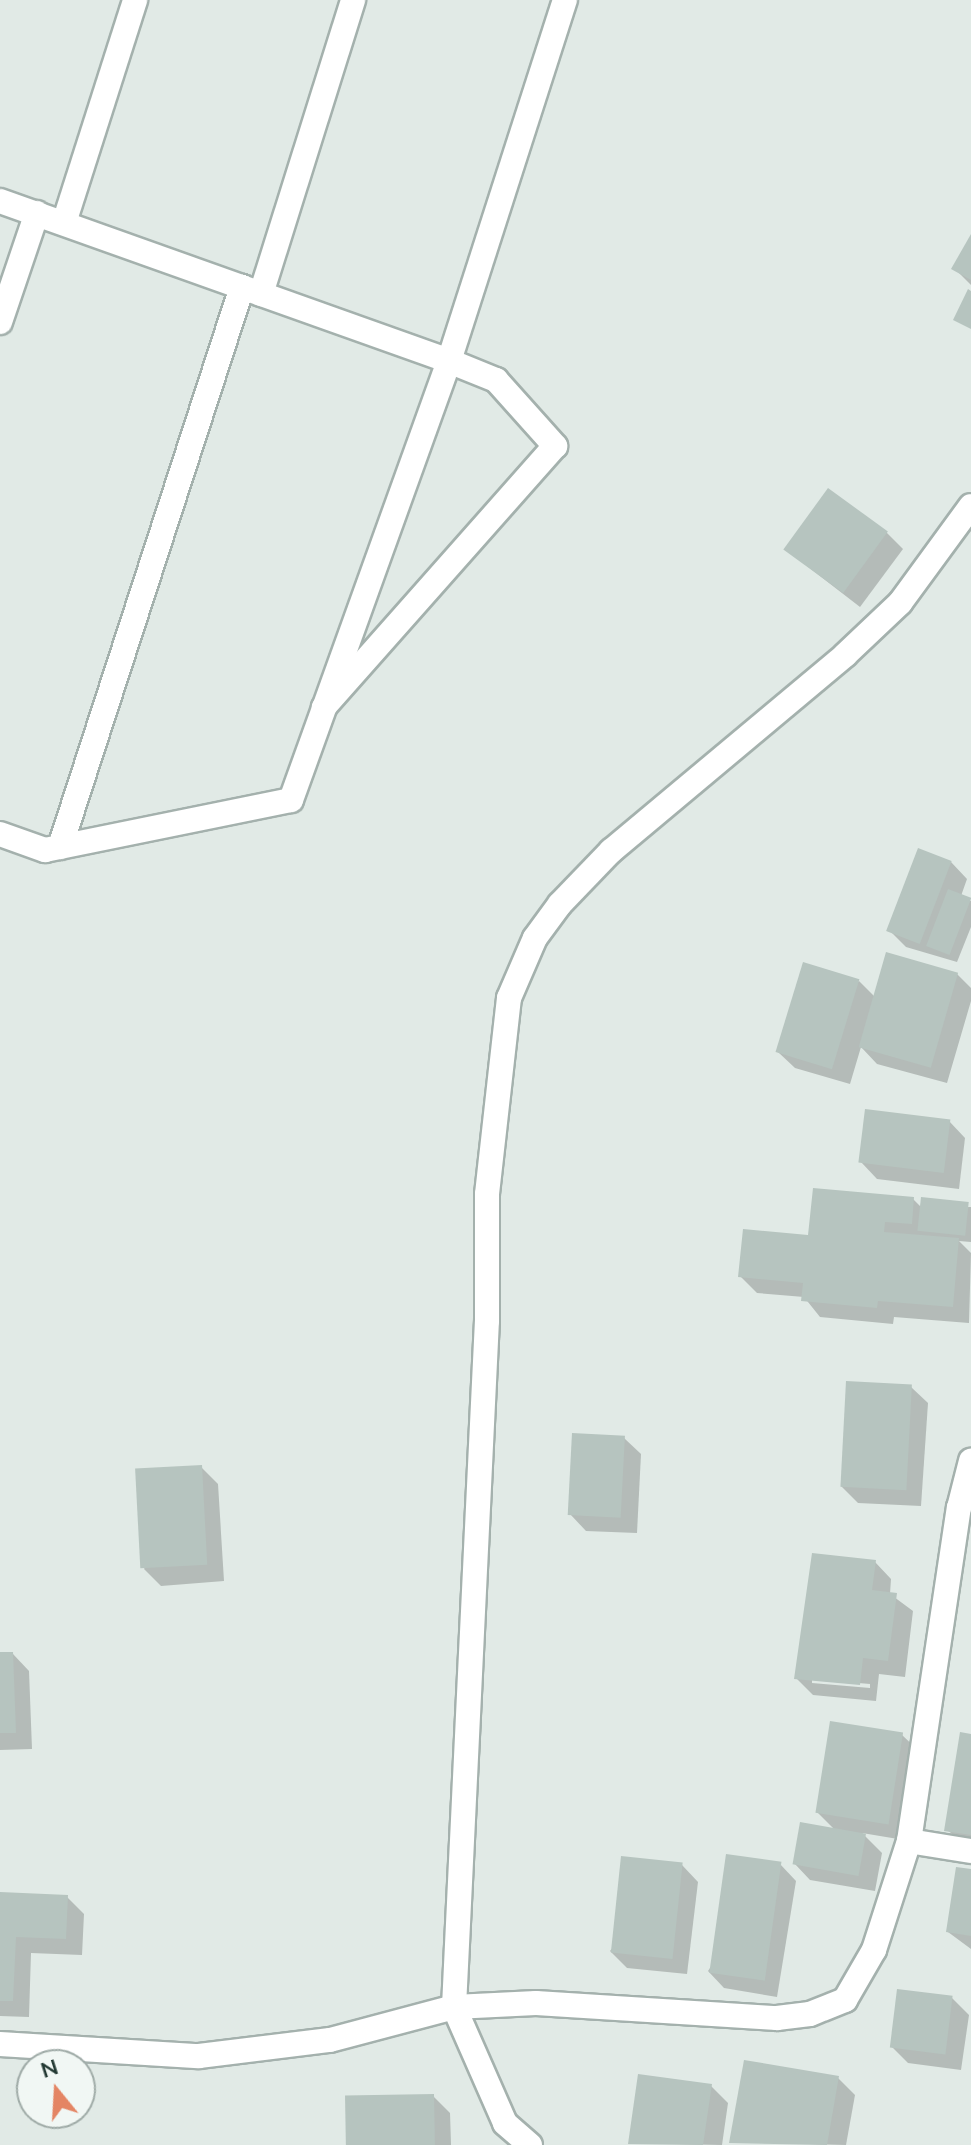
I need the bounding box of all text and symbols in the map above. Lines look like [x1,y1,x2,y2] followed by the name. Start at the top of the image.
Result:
[16,2049,96,2129] north arrow
[37,2052,61,2084] text: N

